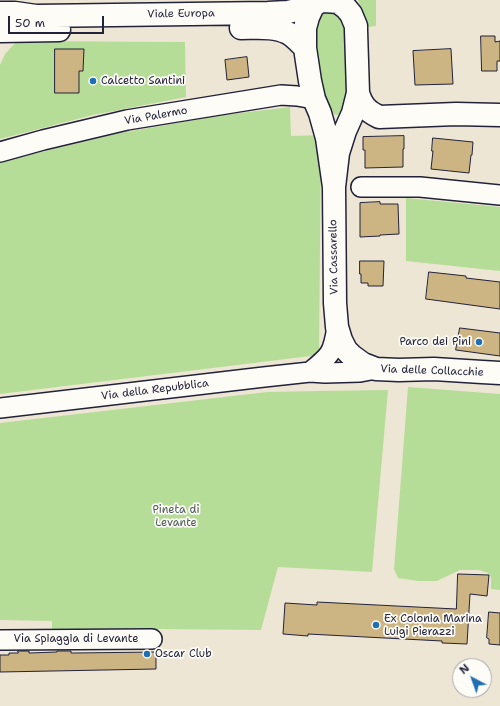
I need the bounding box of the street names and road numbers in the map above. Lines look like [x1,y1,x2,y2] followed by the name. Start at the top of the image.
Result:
[147,7,215,21] street label: Viale Europa
[123,104,189,128] street label: Via Palermo
[327,219,341,295] street label: Via Cassarello
[380,363,484,379] street label: Via delle Collacchie
[100,377,210,403] street label: Via della Repubblica
[14,632,138,646] street label: Via Spiaggia di Levante

